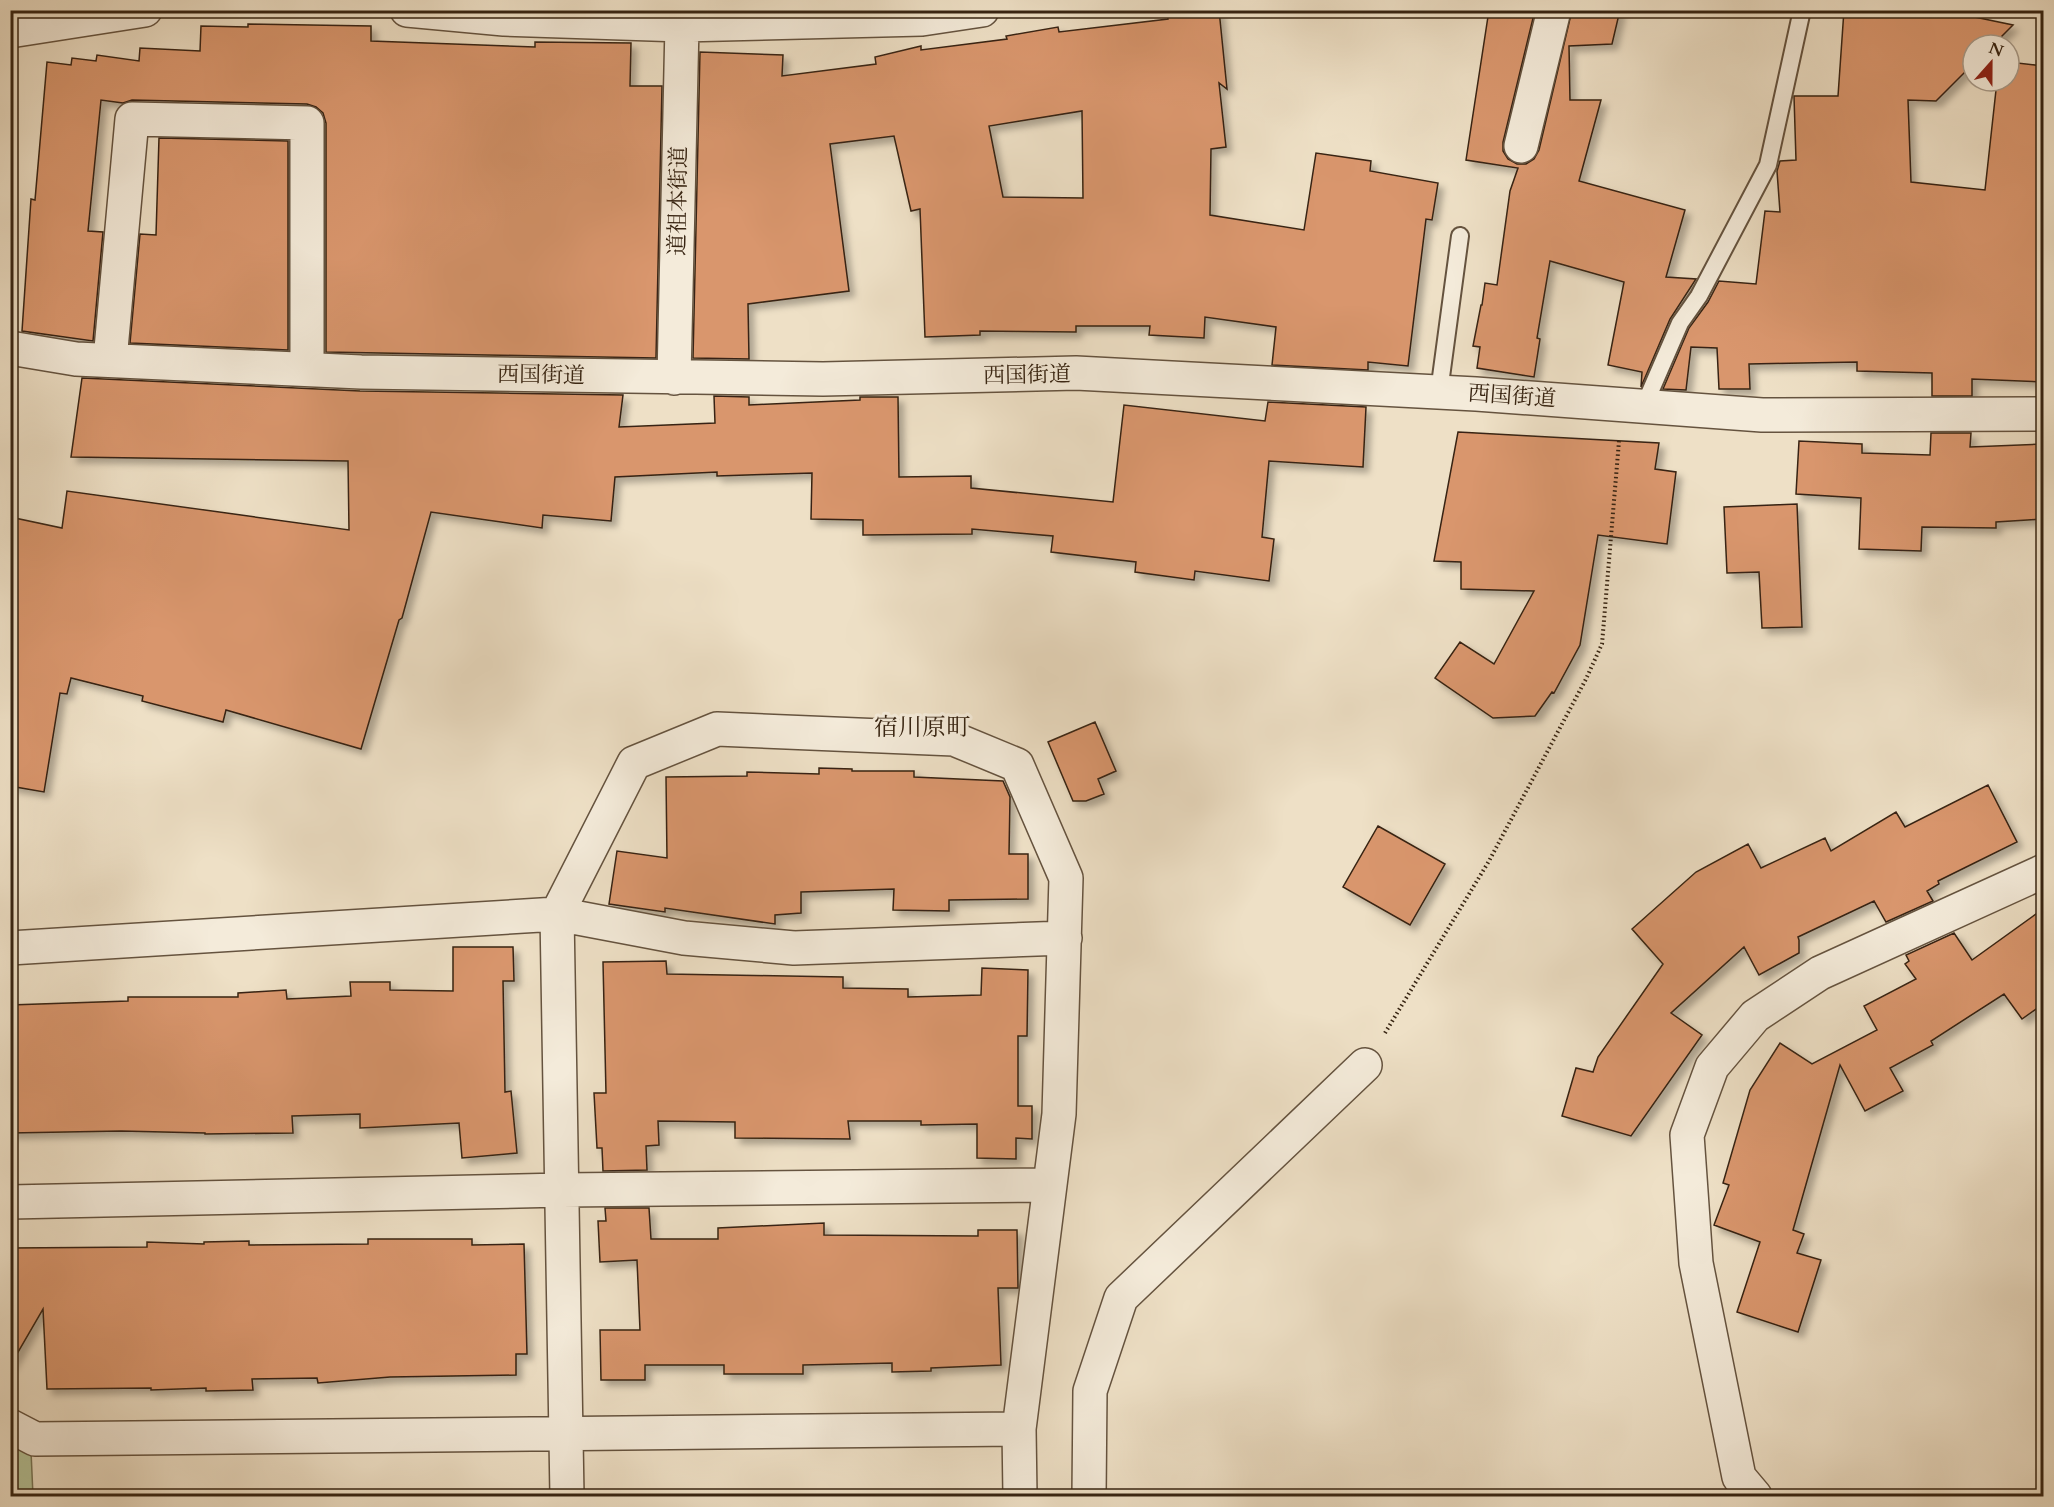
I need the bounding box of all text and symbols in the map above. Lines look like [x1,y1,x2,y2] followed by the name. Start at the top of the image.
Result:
[1961,33,2021,93] north arrow
[1986,37,2007,63] text: N
[662,146,694,256] street label: 道祖本街道
[497,359,585,391] street label: 西国街道
[983,359,1071,391] street label: 西国街道
[1467,378,1557,414] street label: 西国街道
[874,711,970,744] district label: 宿川原町

